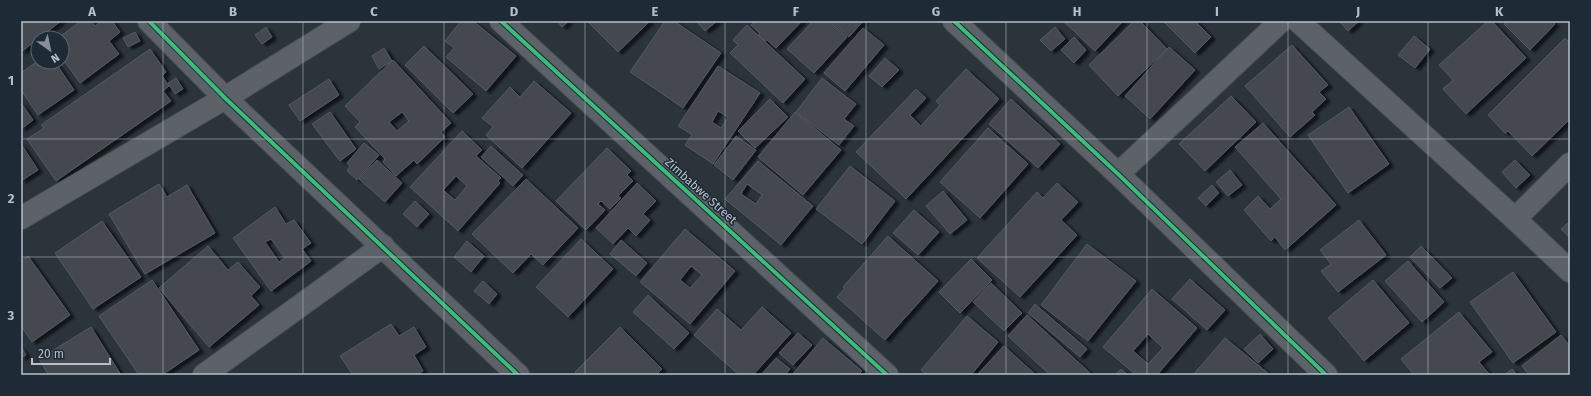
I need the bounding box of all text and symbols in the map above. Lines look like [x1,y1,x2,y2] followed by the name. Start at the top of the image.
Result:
[87,4,96,19] text: A
[229,4,237,19] text: B
[370,4,378,19] text: C
[510,4,519,19] text: D
[652,4,659,19] text: E
[793,4,800,19] text: F
[932,4,940,19] text: G
[1073,4,1081,19] text: H
[1215,4,1219,19] text: I
[1355,4,1360,19] text: J
[1495,4,1504,19] text: K
[30,30,70,70] north arrow
[49,51,62,65] text: N
[8,73,14,88] text: 1
[662,155,740,227] street label: Zimbabwe Street
[8,191,15,206] text: 2
[7,308,15,323] text: 3
[32,340,110,366] scale bar
[38,347,64,361] text: 20 m

